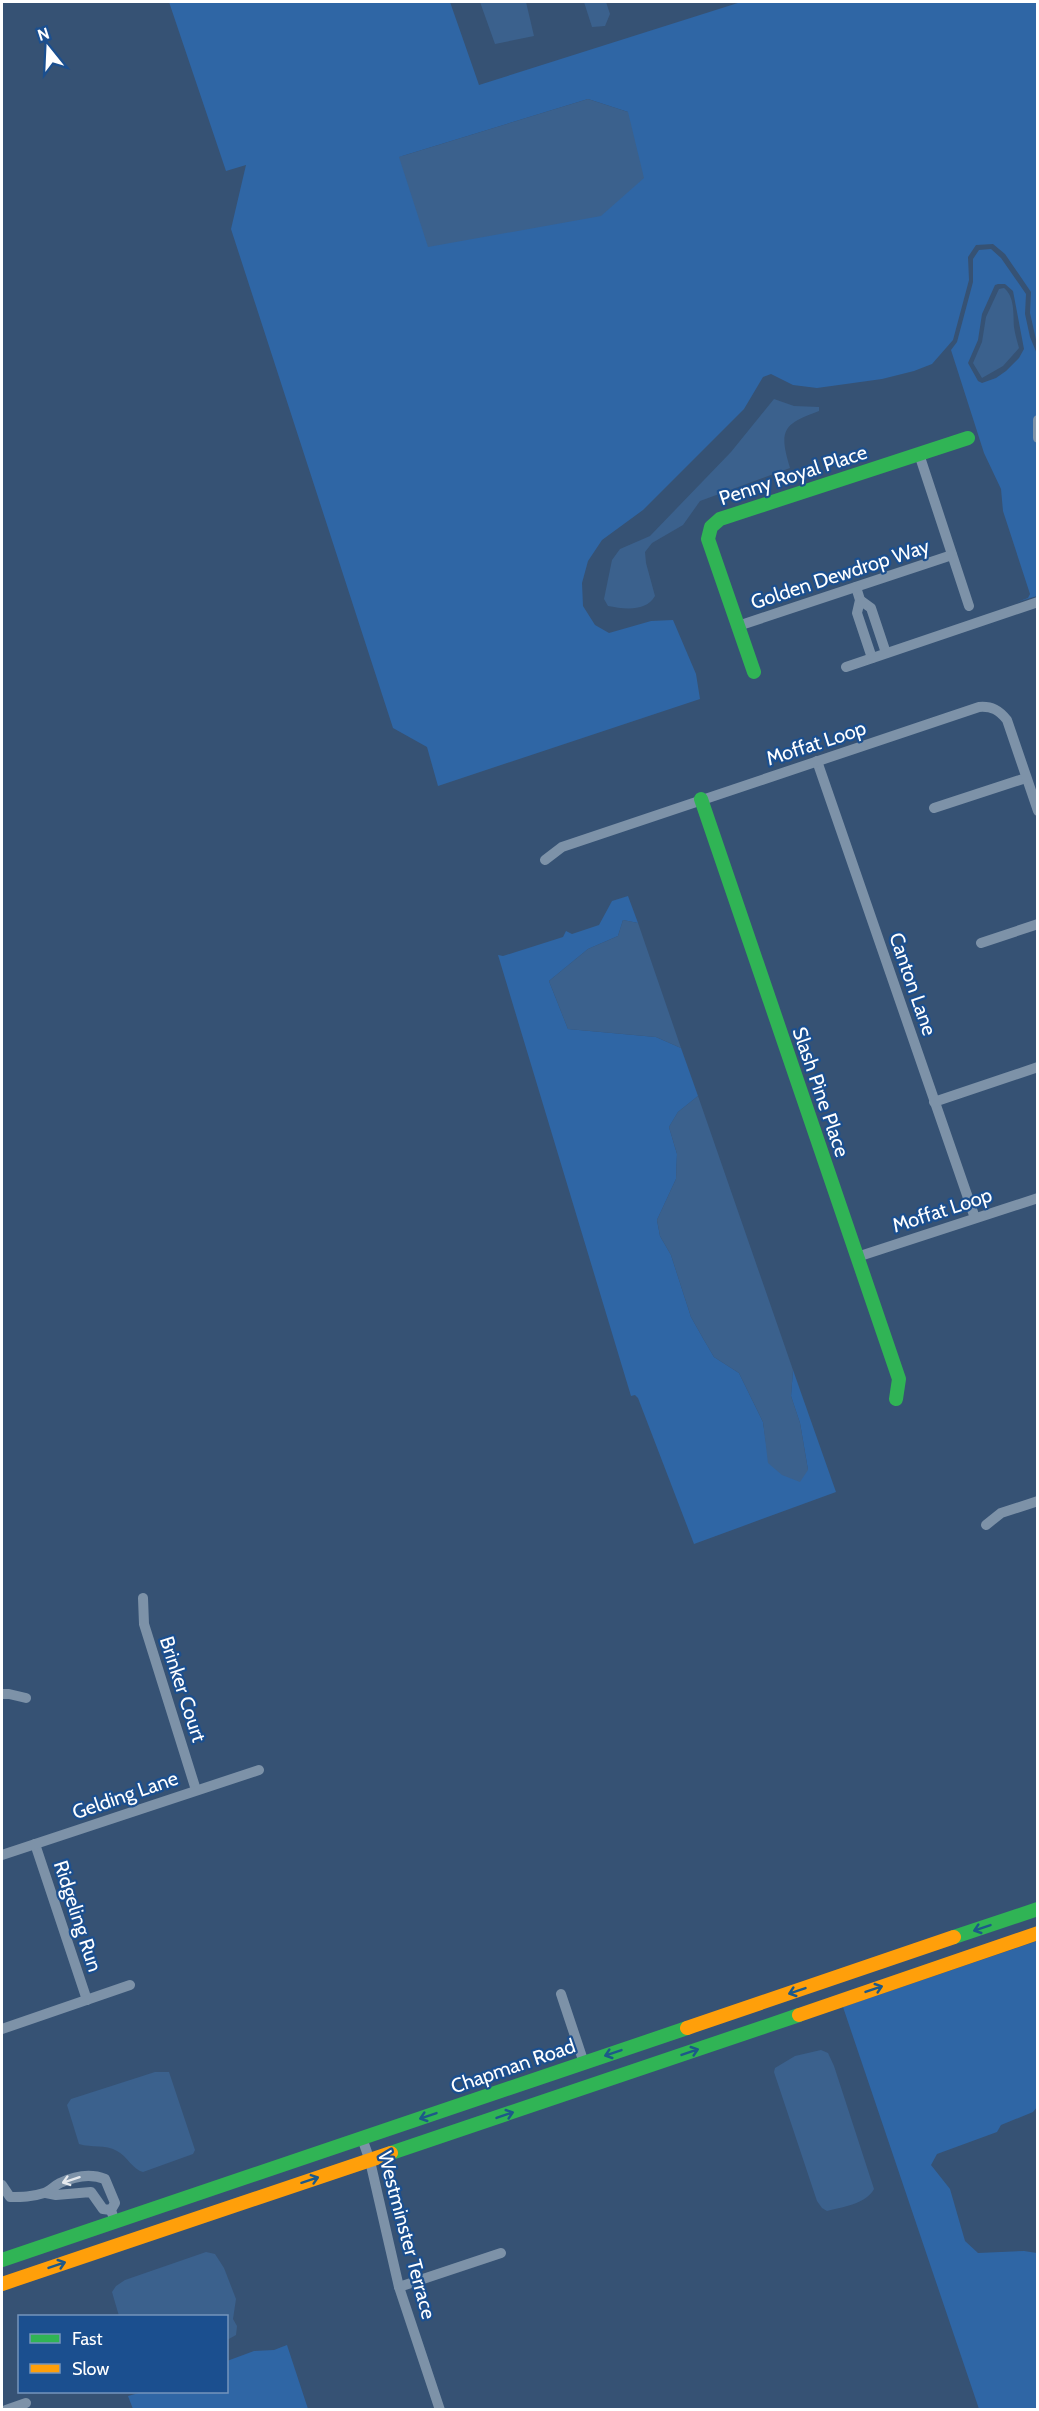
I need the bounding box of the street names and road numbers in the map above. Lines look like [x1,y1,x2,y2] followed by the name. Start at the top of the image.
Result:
[716,440,870,510] street label: Penny Royal Place
[748,534,932,614] street label: Golden Dewdrop Way
[763,716,869,770] street label: Moffat Loop
[884,929,942,1039] street label: Canton Lane
[788,1024,854,1160] street label: Slash Pine Place
[889,1183,995,1237] street label: Moffat Loop
[155,1633,211,1745] street label: Brinker Court
[69,1766,181,1824] street label: Gelding Lane
[49,1857,107,1975] street label: Ridgeling Run
[448,2033,578,2099] street label: Chapman Road
[373,2148,441,2322] street label: Westminster Terrace

